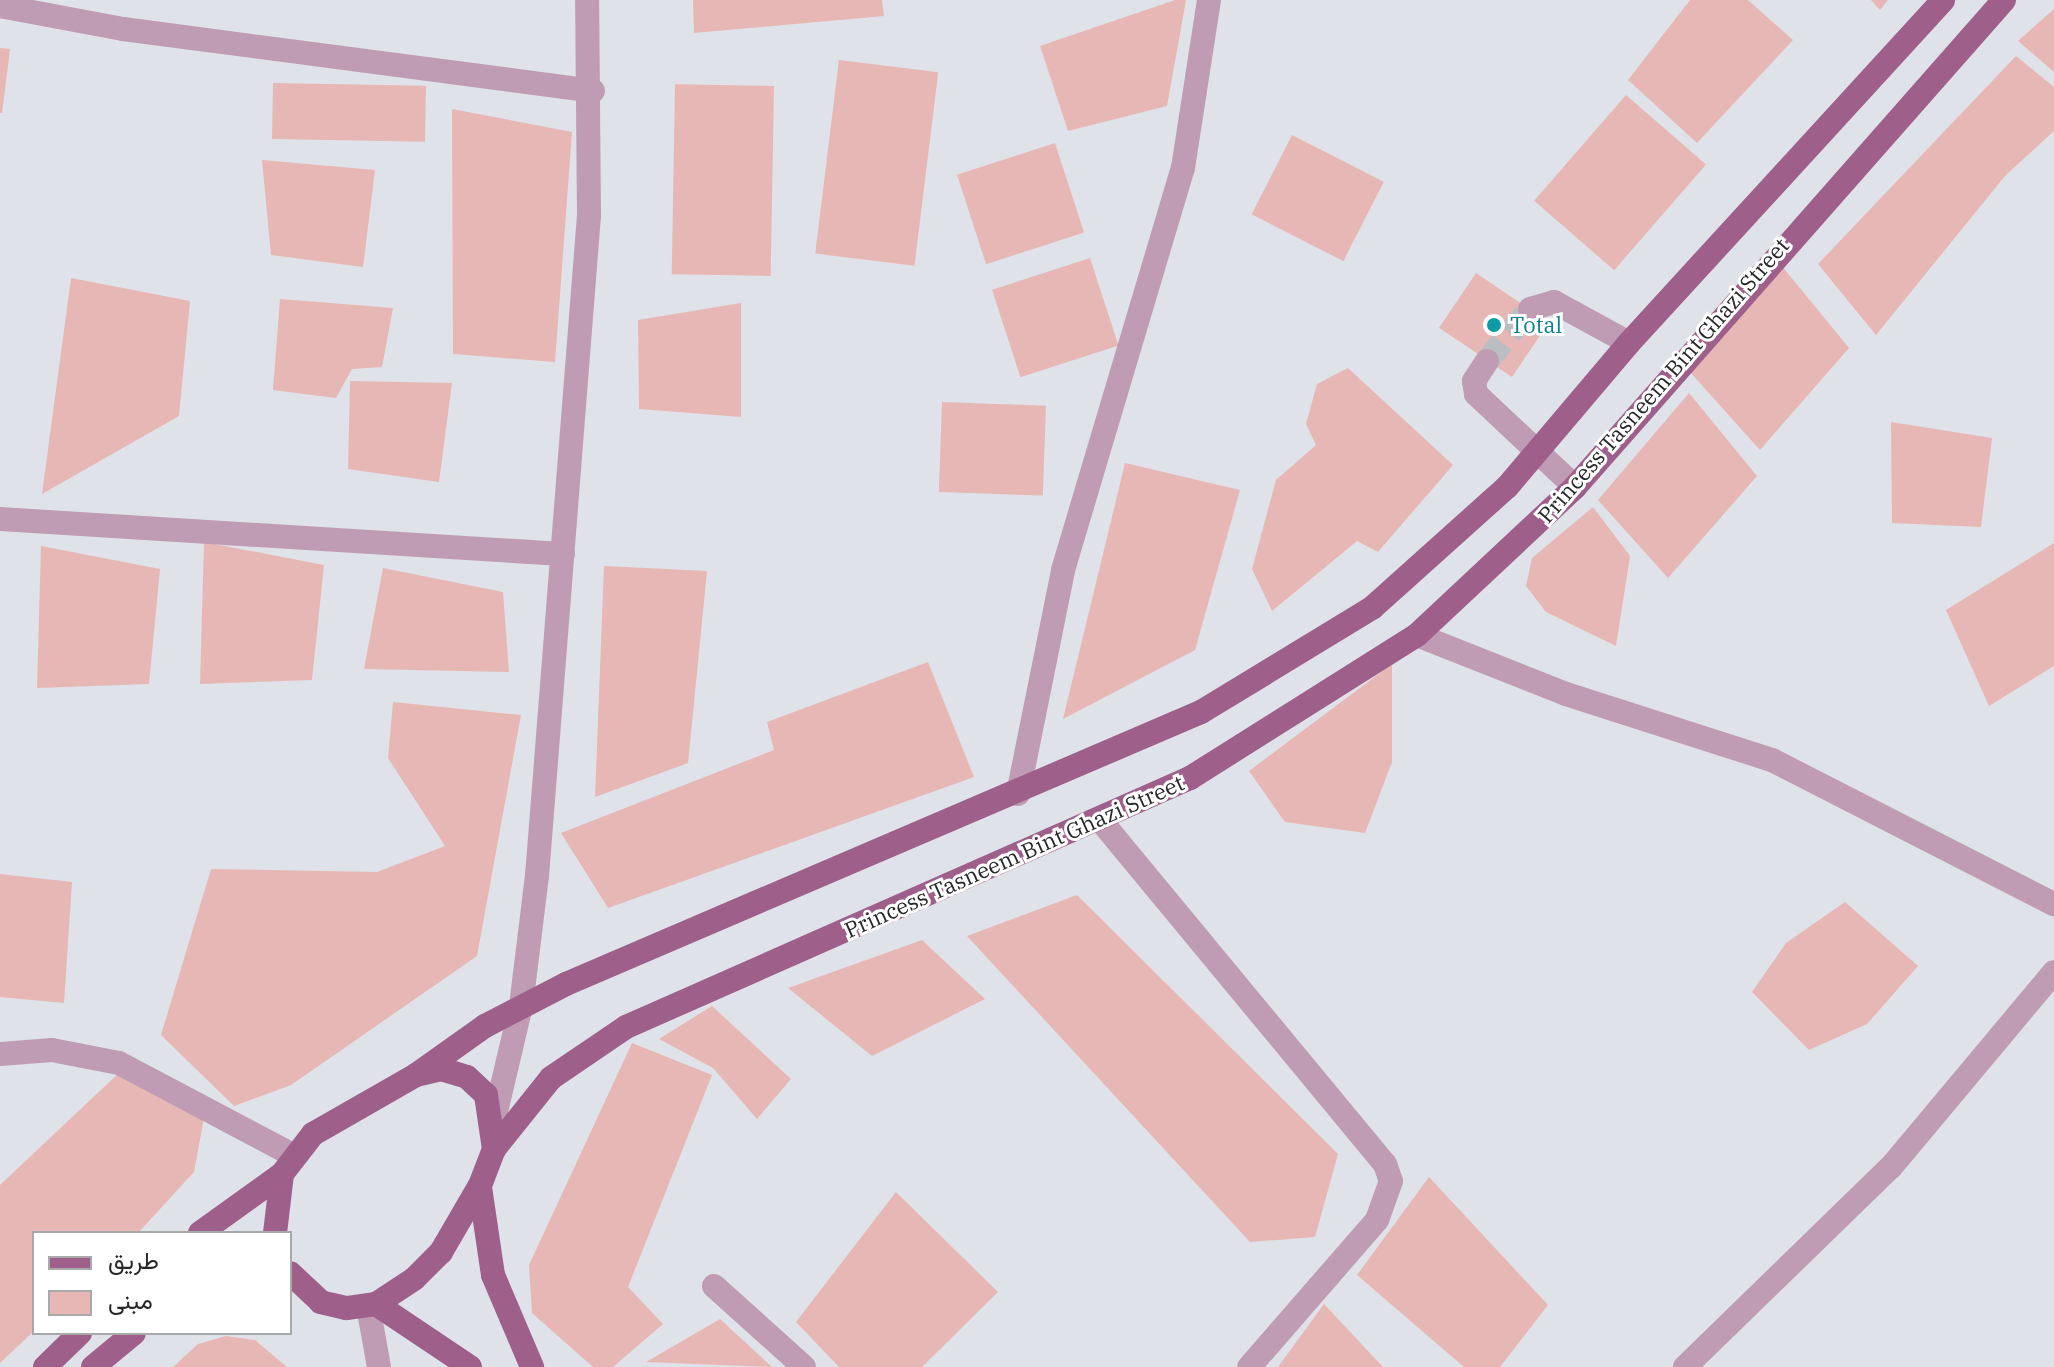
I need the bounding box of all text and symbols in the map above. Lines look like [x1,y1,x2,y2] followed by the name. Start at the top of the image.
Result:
[1532,232,1794,528] street label: Princess Tasneem Bint Ghazi Street
[1510,312,1562,338] place label: Total
[1485,316,1503,334] marker: Total
[840,769,1188,943] street label: Princess Tasneem Bint Ghazi Street
[32,1231,292,1335] legend
[108,1244,159,1276] text: طريق
[108,1284,153,1316] text: مبنى

